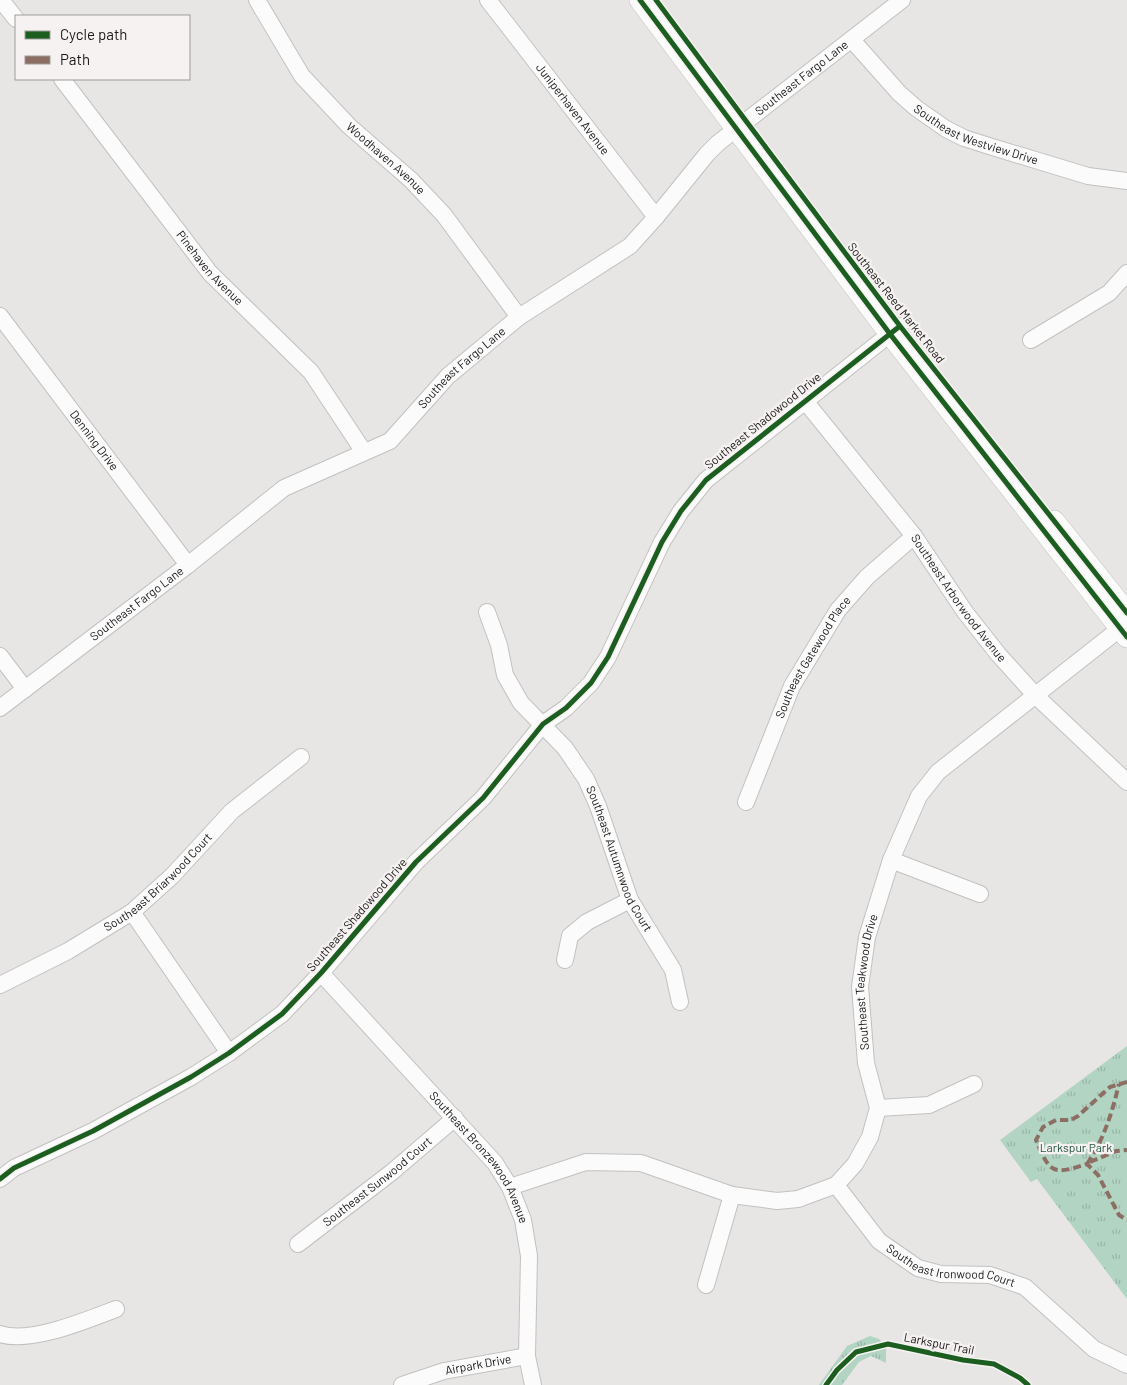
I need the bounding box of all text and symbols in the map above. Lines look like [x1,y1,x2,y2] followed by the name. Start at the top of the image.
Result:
[15,15,190,80] legend
[60,25,127,43] text: Cycle path
[752,37,850,118] street label: Southeast Fargo Lane
[60,50,90,68] text: Path
[534,60,613,157] street label: Juniperhaven Avenue
[912,101,1040,167] street label: Southeast Westview Drive
[344,119,429,197] street label: Woodhaven Avenue
[174,227,246,308] street label: Pinehaven Avenue
[845,239,948,366] street label: Southeast Reed Market Road
[415,323,508,411] street label: Southeast Fargo Lane
[701,369,823,471] street label: Southeast Shadowood Drive
[68,407,122,473] street label: Denning Drive
[909,531,1010,664] street label: Southeast Arborwood Avenue
[87,563,186,643] street label: Southeast Fargo Lane
[772,593,853,720] street label: Southeast Gatewood Place
[584,784,656,934] street label: Southeast Autumnwood Court
[101,830,214,934] street label: Southeast Briarwood Court
[303,855,409,974] street label: Southeast Shadowood Drive
[852,912,880,1051] street label: Southeast Teakwood Drive
[427,1088,532,1225] street label: Southeast Bronzewood Avenue
[320,1133,434,1228] street label: Southeast Sunwood Court
[1040,1140,1112,1154] park label: Larkspur Park
[884,1240,1017,1289] street label: Southeast Ironwood Court
[903,1329,976,1357] street label: Larkspur Trail
[444,1351,512,1377] street label: Airpark Drive

